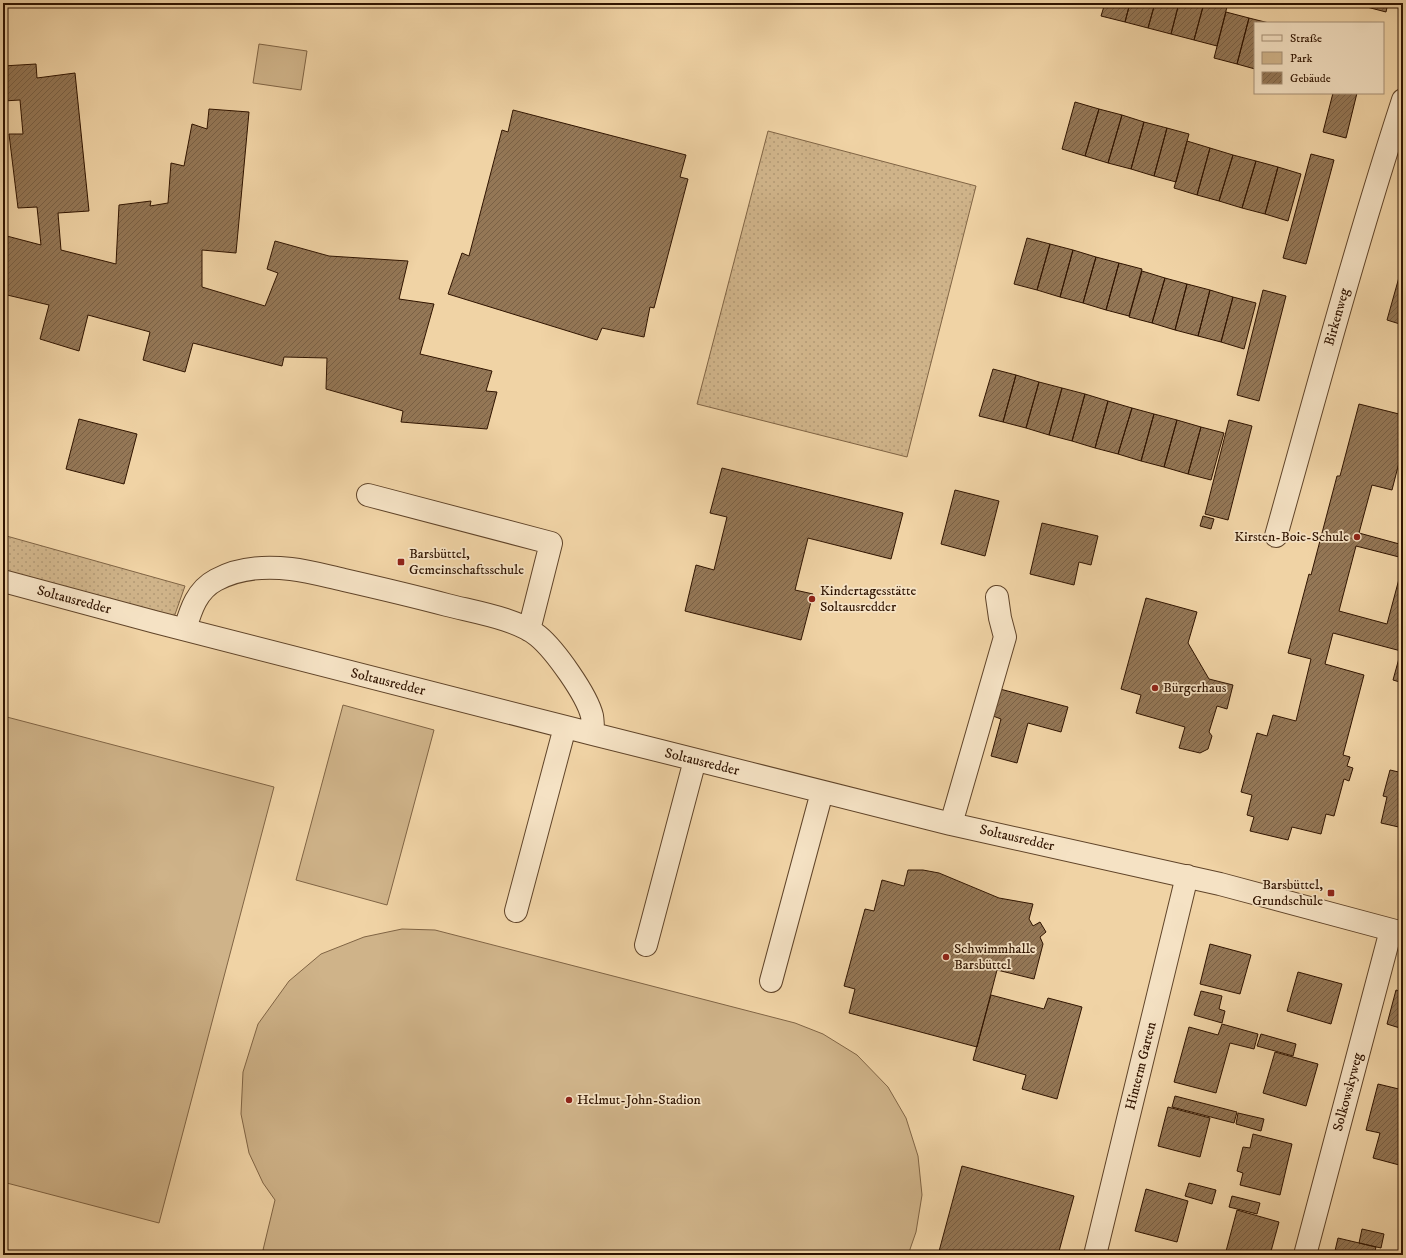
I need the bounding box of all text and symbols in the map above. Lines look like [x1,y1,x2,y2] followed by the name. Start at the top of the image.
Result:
[1254,22,1384,94] legend
[1290,31,1322,46] text: Straße
[1290,51,1312,66] text: Park
[1290,71,1331,86] text: Gebäude
[1320,286,1354,348] street label: Birkenweg
[1234,528,1349,546] place label: Kirsten-Boie-Schule
[1352,532,1362,542] marker: Kirsten-Boie-Schule
[409,545,524,579] place label: Barsbüttel, Gemeinschaftsschule
[396,557,406,567] marker: Barsbüttel, Gemeinschaftsschule
[35,581,114,619] street label: Soltausredder
[820,582,917,616] place label: Kindertagesstätte Soltausredder
[807,594,817,604] marker: Kindertagesstätte Soltausredder
[349,664,428,700] street label: Soltausredder
[1163,679,1227,697] place label: Bürgerhaus
[1150,683,1160,693] marker: Bürgerhaus
[663,744,742,780] street label: Soltausredder
[978,821,1057,856] street label: Soltausredder
[1252,876,1323,910] place label: Barsbüttel, Grundschule
[1326,888,1336,898] marker: Barsbüttel, Grundschule
[954,940,1036,974] place label: Schwimmhalle Barsbüttel
[941,952,951,962] marker: Schwimmhalle Barsbüttel
[1121,1019,1161,1112] street label: Hinterm Garten
[1329,1051,1367,1133] street label: Solkowskyweg
[577,1091,701,1109] place label: Helmut-John-Stadion
[564,1095,574,1105] marker: Helmut-John-Stadion

